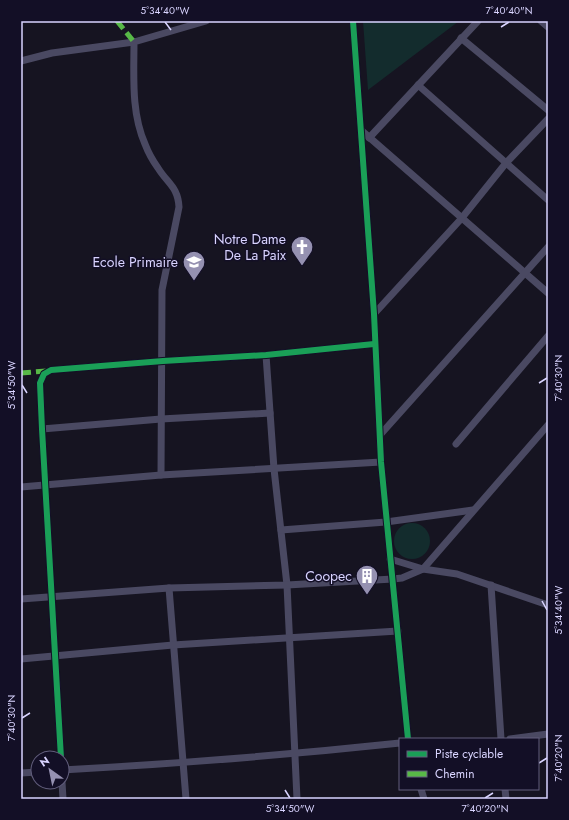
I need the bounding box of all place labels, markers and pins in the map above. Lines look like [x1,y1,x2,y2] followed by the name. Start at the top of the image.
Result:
[214,229,286,265] place label: Notre Dame De La Paix
[289,234,315,267] church icon: Notre Dame De La Paix
[181,249,207,282] school or university icon: Ecole Primaire
[92,252,178,272] place label: Ecole Primaire
[354,563,380,596] building icon: Coopec
[305,566,352,586] place label: Coopec

